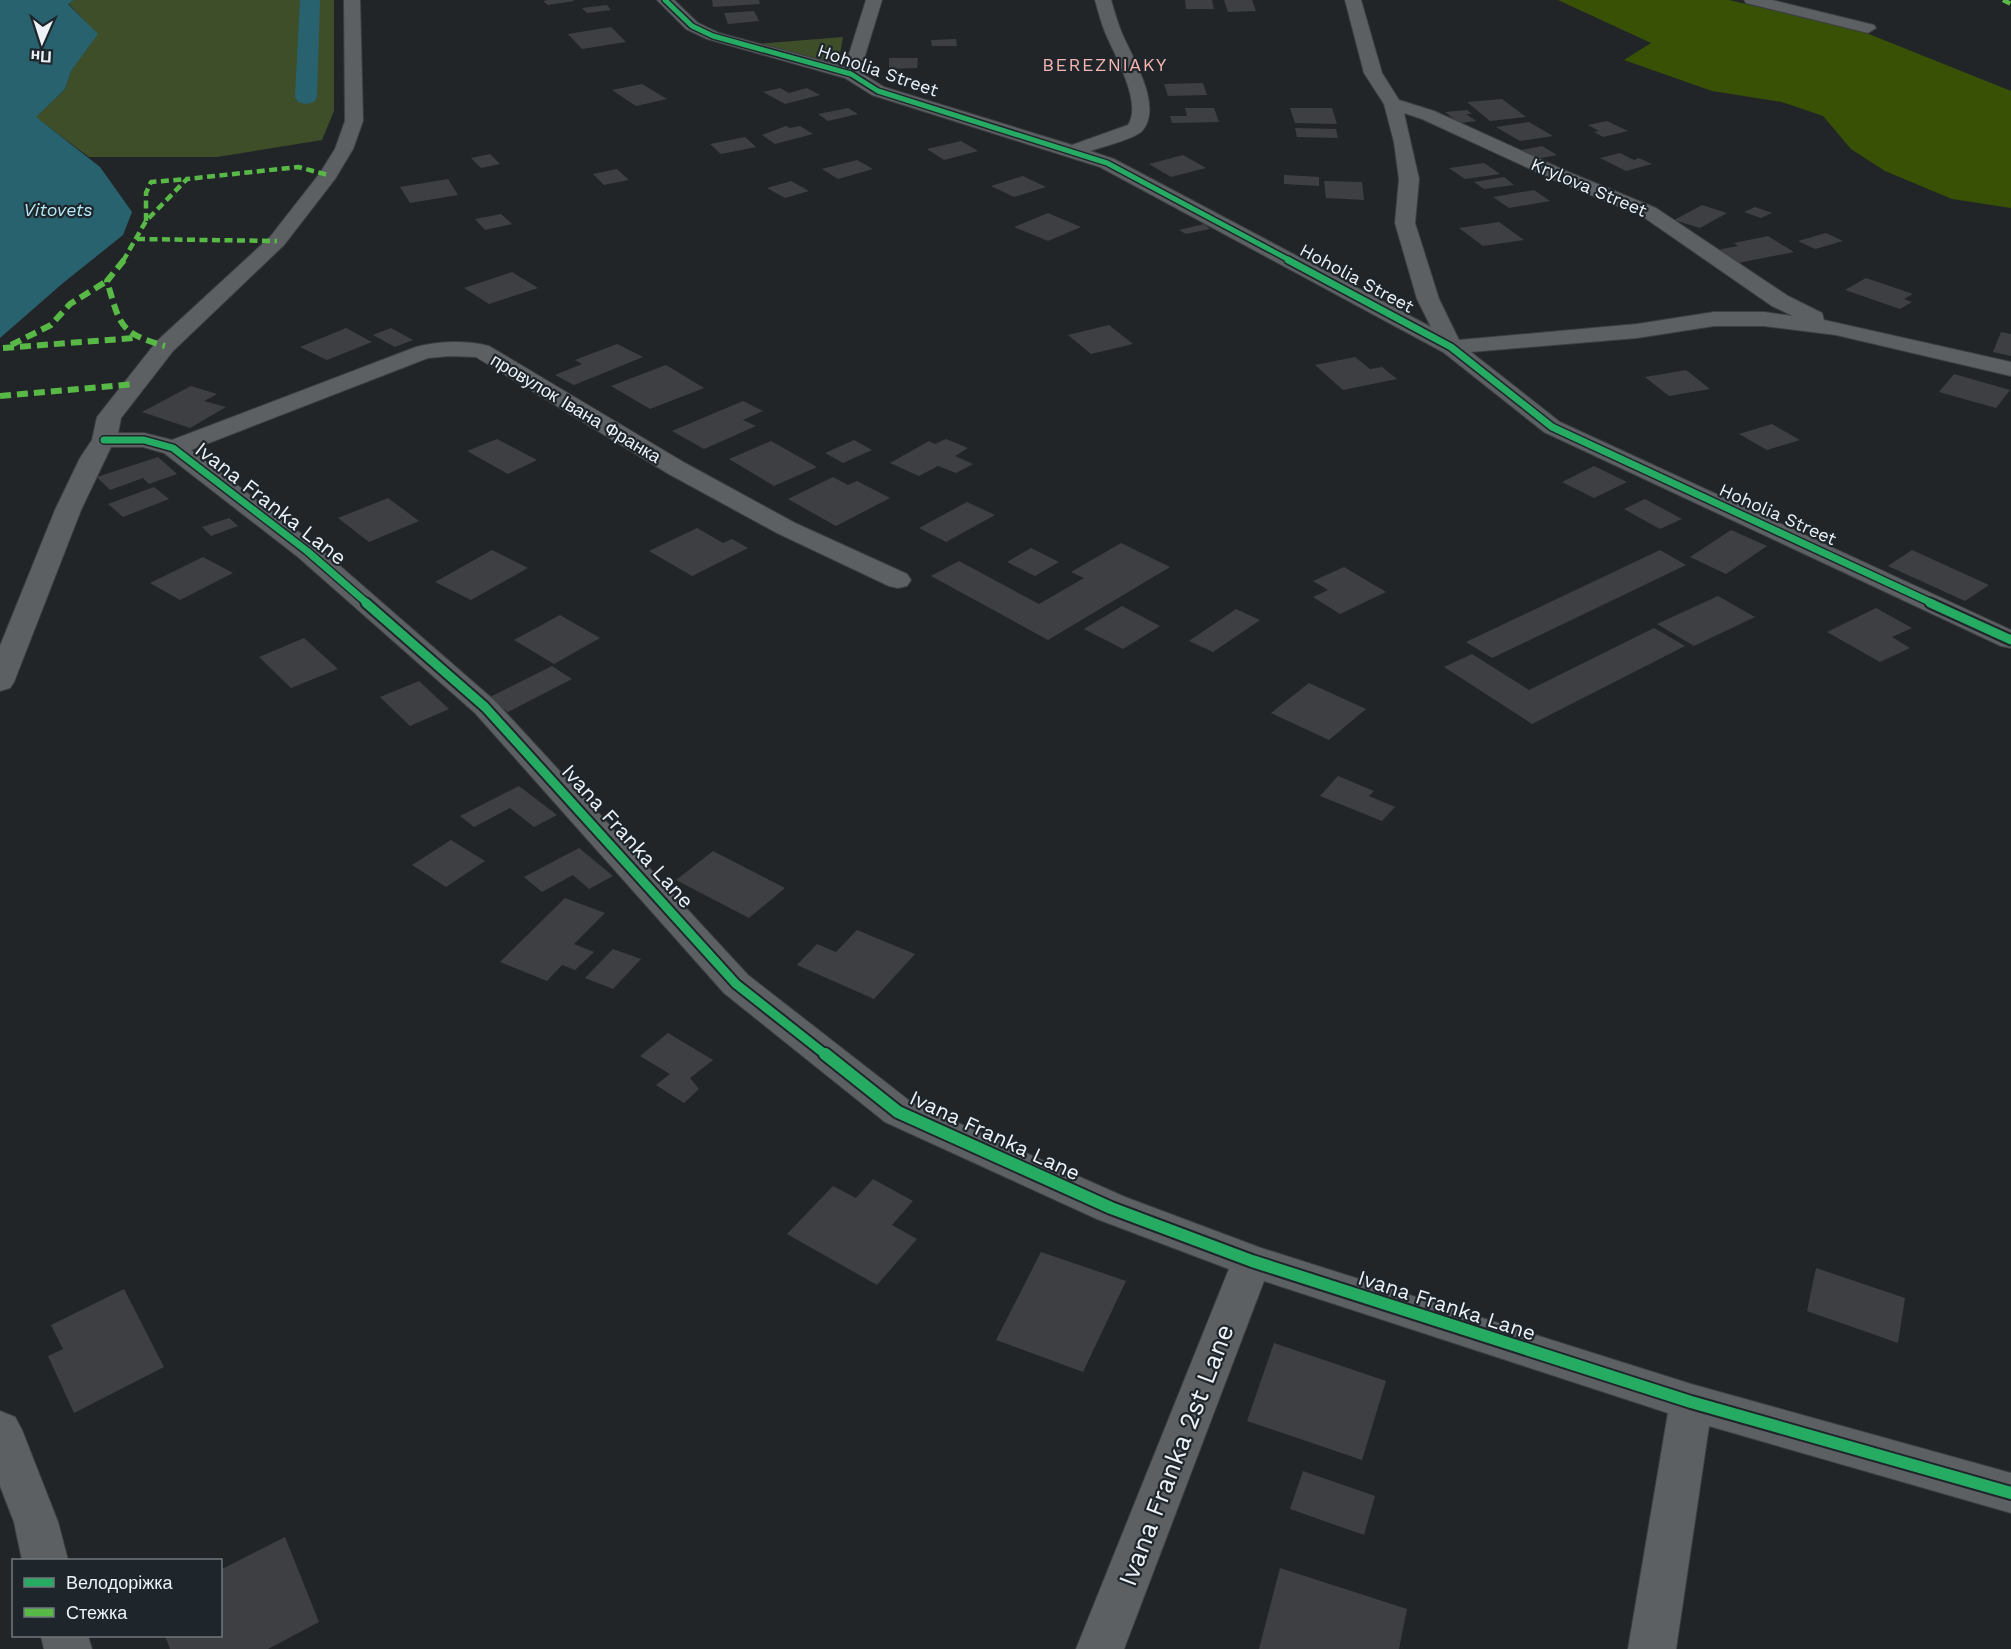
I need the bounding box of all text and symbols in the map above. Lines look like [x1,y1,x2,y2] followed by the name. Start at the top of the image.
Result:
[12,12,72,72] north arrow
[815,40,942,101] street label: Hoholia Street
[30,46,52,67] text: Пн
[1042,54,1168,75] district label: BEREZNIAKY
[1528,153,1651,221] street label: Krylova Street
[23,199,93,220] water label: Vitovets
[1296,239,1418,317] street label: Hoholia Street
[487,349,666,468] street label: провулок Івана Франка
[190,436,352,570] street label: Ivana Franka Lane
[1716,479,1840,549] street label: Hoholia Street
[557,759,699,913] street label: Ivana Franka Lane
[906,1085,1084,1185] street label: Ivana Franka Lane
[1355,1264,1539,1346] street label: Ivana Franka Lane
[1112,1320,1240,1590] street label: Ivana Franka 2st Lane
[12,1559,222,1637] legend
[66,1572,174,1593] text: Велодоріжка
[66,1602,128,1623] text: Стежка

